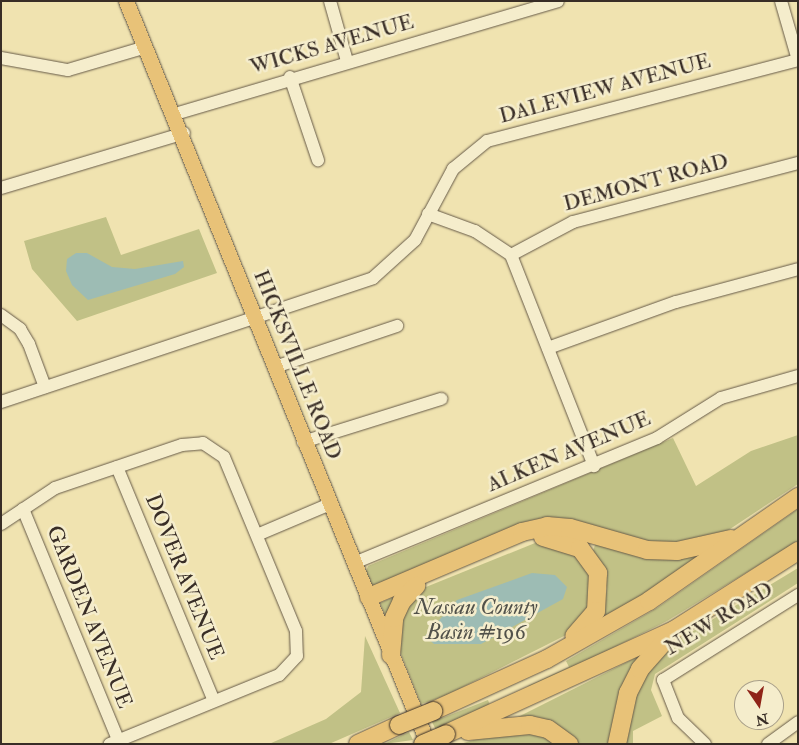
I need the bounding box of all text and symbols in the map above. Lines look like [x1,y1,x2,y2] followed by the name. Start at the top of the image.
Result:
[247,10,417,80] street label: WICKS AVENUE
[497,49,713,129] street label: DALEVIEW AVENUE
[561,149,731,217] street label: DEMONT ROAD
[247,267,347,463] street label: HICKSVILLE ROAD
[483,406,655,498] street label: ALKEN AVENUE
[139,490,229,664] street label: DOVER AVENUE
[41,522,137,712] street label: GARDEN AVENUE
[660,577,778,661] street label: NEW ROAD
[414,594,538,646] water label: Nassau County Basin #196
[734,680,784,730] north arrow
[754,710,770,729] text: N

